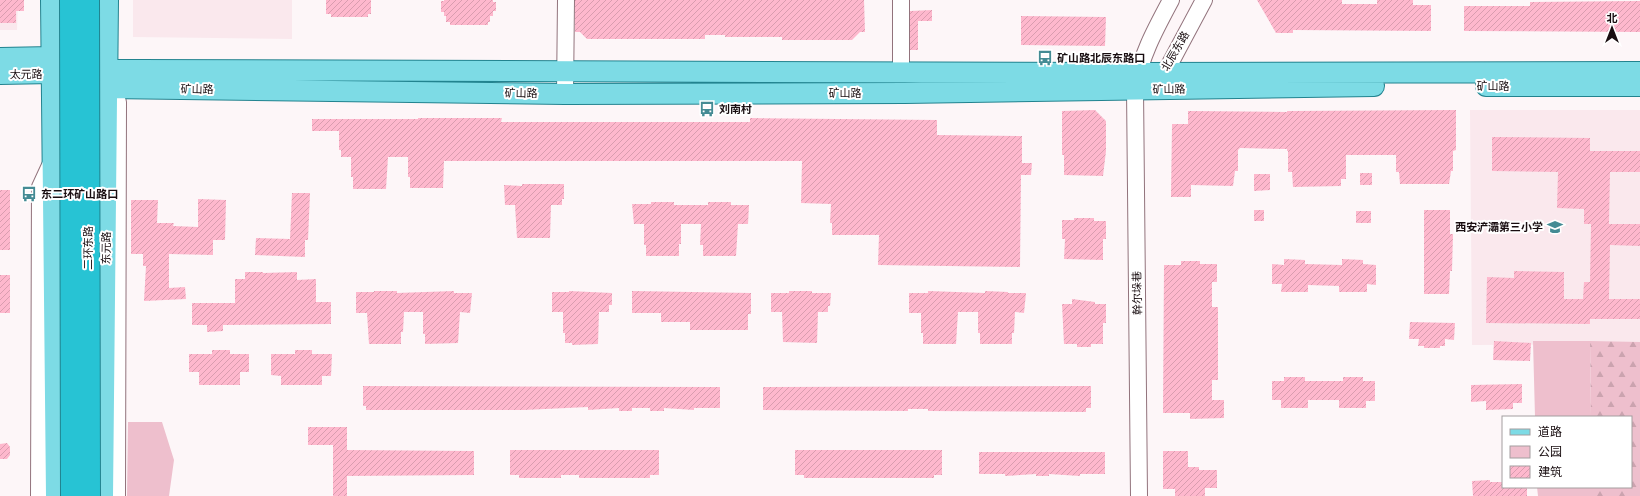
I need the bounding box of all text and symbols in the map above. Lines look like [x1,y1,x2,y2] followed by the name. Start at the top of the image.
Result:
[1592,8,1632,48] north arrow
[1607,12,1618,24] text: 北
[1159,29,1191,73] street label: 北辰东路
[1036,49,1054,67] bus stop icon: 矿山路北辰东路口
[1057,52,1145,64] place label: 矿山路北辰东路口
[10,68,43,80] street label: 太元路
[1477,80,1510,92] street label: 矿山路
[180,83,214,95] street label: 矿山路
[1152,83,1186,95] street label: 矿山路
[504,87,538,99] street label: 矿山路
[829,87,862,99] street label: 矿山路
[698,100,716,118] bus stop icon: 刘南村
[719,103,752,115] place label: 刘南村
[20,185,38,203] bus stop icon: 东二环矿山路口
[41,188,118,200] place label: 东二环矿山路口
[1546,218,1564,236] school or university icon: 西安浐灞第三小学
[1455,221,1543,233] place label: 西安浐灞第三小学
[82,226,94,270] street label: 二环东路
[100,231,112,265] street label: 东元路
[1131,271,1143,315] street label: 幹尔垛巷
[1502,416,1632,488] legend
[1538,425,1562,439] text: 道路
[1538,445,1562,459] text: 公园
[1538,465,1562,479] text: 建筑

